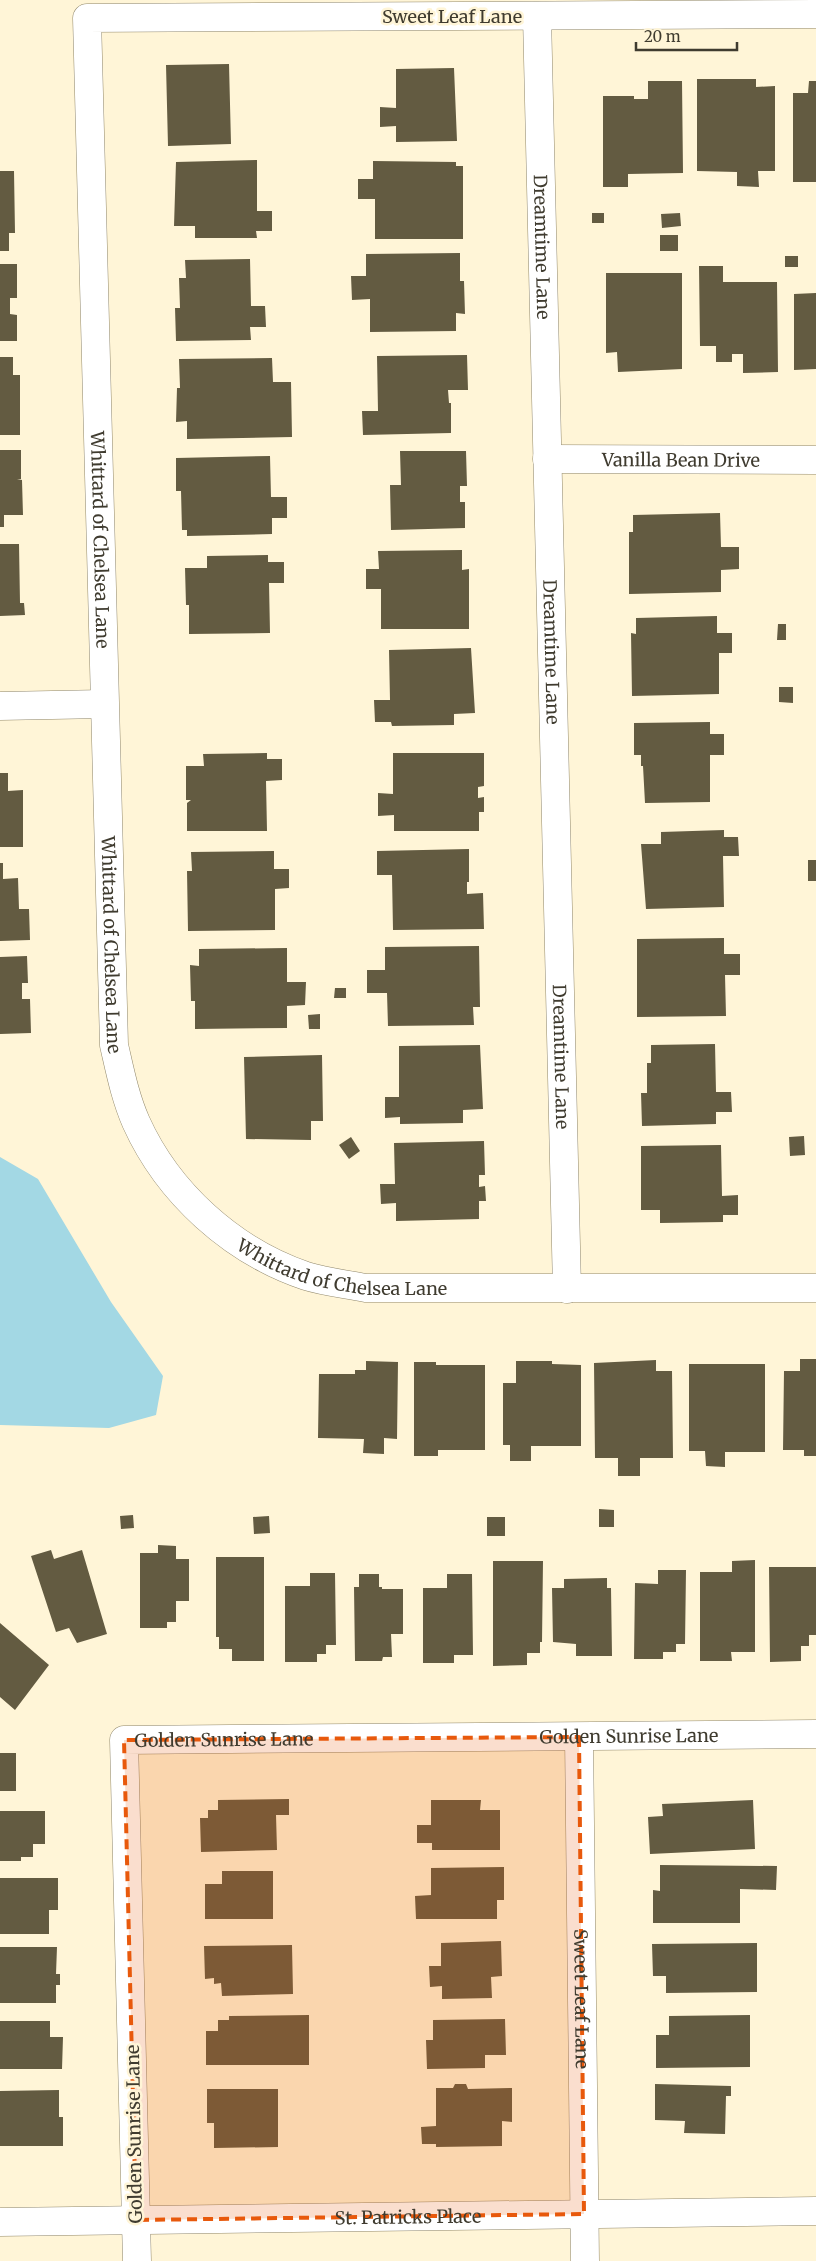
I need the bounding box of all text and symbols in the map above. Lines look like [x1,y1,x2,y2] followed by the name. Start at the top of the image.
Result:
[382,5,522,28] street label: Sweet Leaf Lane
[636,20,737,52] scale bar
[644,27,681,46] text: 20 m
[529,174,556,320] street label: Dreamtime Lane
[86,430,115,649] street label: Whittard of Chelsea Lane
[601,448,760,471] street label: Vanilla Bean Drive
[539,579,565,725] street label: Dreamtime Lane
[97,835,127,1056] street label: Whittard of Chelsea Lane
[548,984,575,1130] street label: Dreamtime Lane
[232,1233,447,1300] street label: Whittard of Chelsea Lane
[539,1723,718,1748] street label: Golden Sunrise Lane
[134,1727,313,1751] street label: Golden Sunrise Lane
[570,1929,594,2069] street label: Sweet Leaf Lane
[121,2044,147,2224] street label: Golden Sunrise Lane
[334,2204,481,2229] street label: St. Patricks Place

